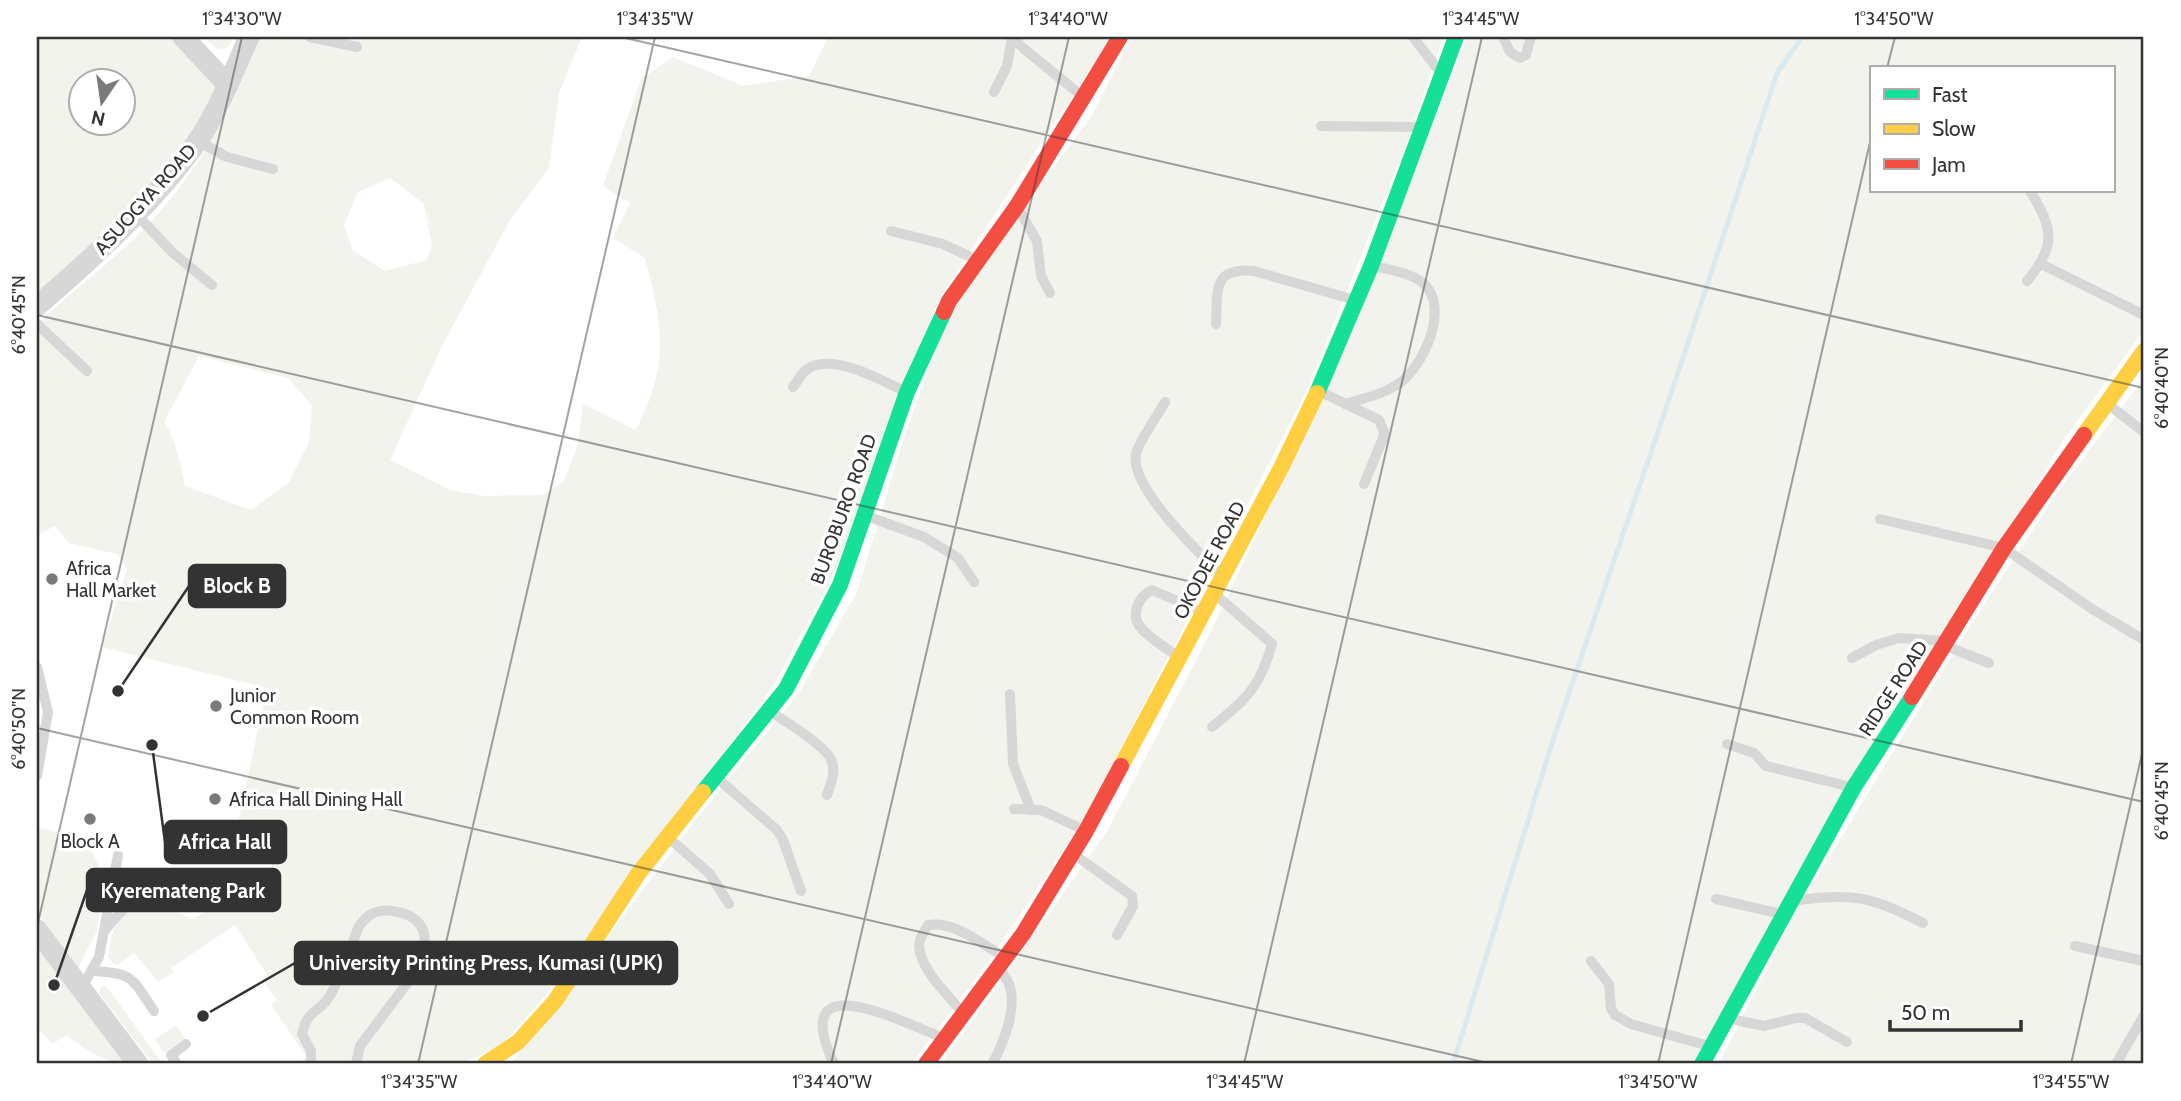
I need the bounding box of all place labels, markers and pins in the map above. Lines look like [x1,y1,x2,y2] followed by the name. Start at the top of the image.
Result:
[66,557,157,602] place label: Africa Hall Market
[189,565,285,607] callout: Block B
[44,571,60,587] marker: Africa Hall Market
[229,684,359,729] place label: Junior Common Room
[208,698,224,714] marker: Junior Common Room
[229,788,403,811] place label: Africa Hall Dining Hall
[207,791,223,807] marker: Africa Hall Dining Hall
[82,811,98,827] marker: Block A
[165,821,286,863] callout: Africa Hall
[60,830,120,853] place label: Block A
[87,869,280,911] callout: Kyeremateng Park
[295,942,677,984] callout: University Printing Press, Kumasi (UPK)

